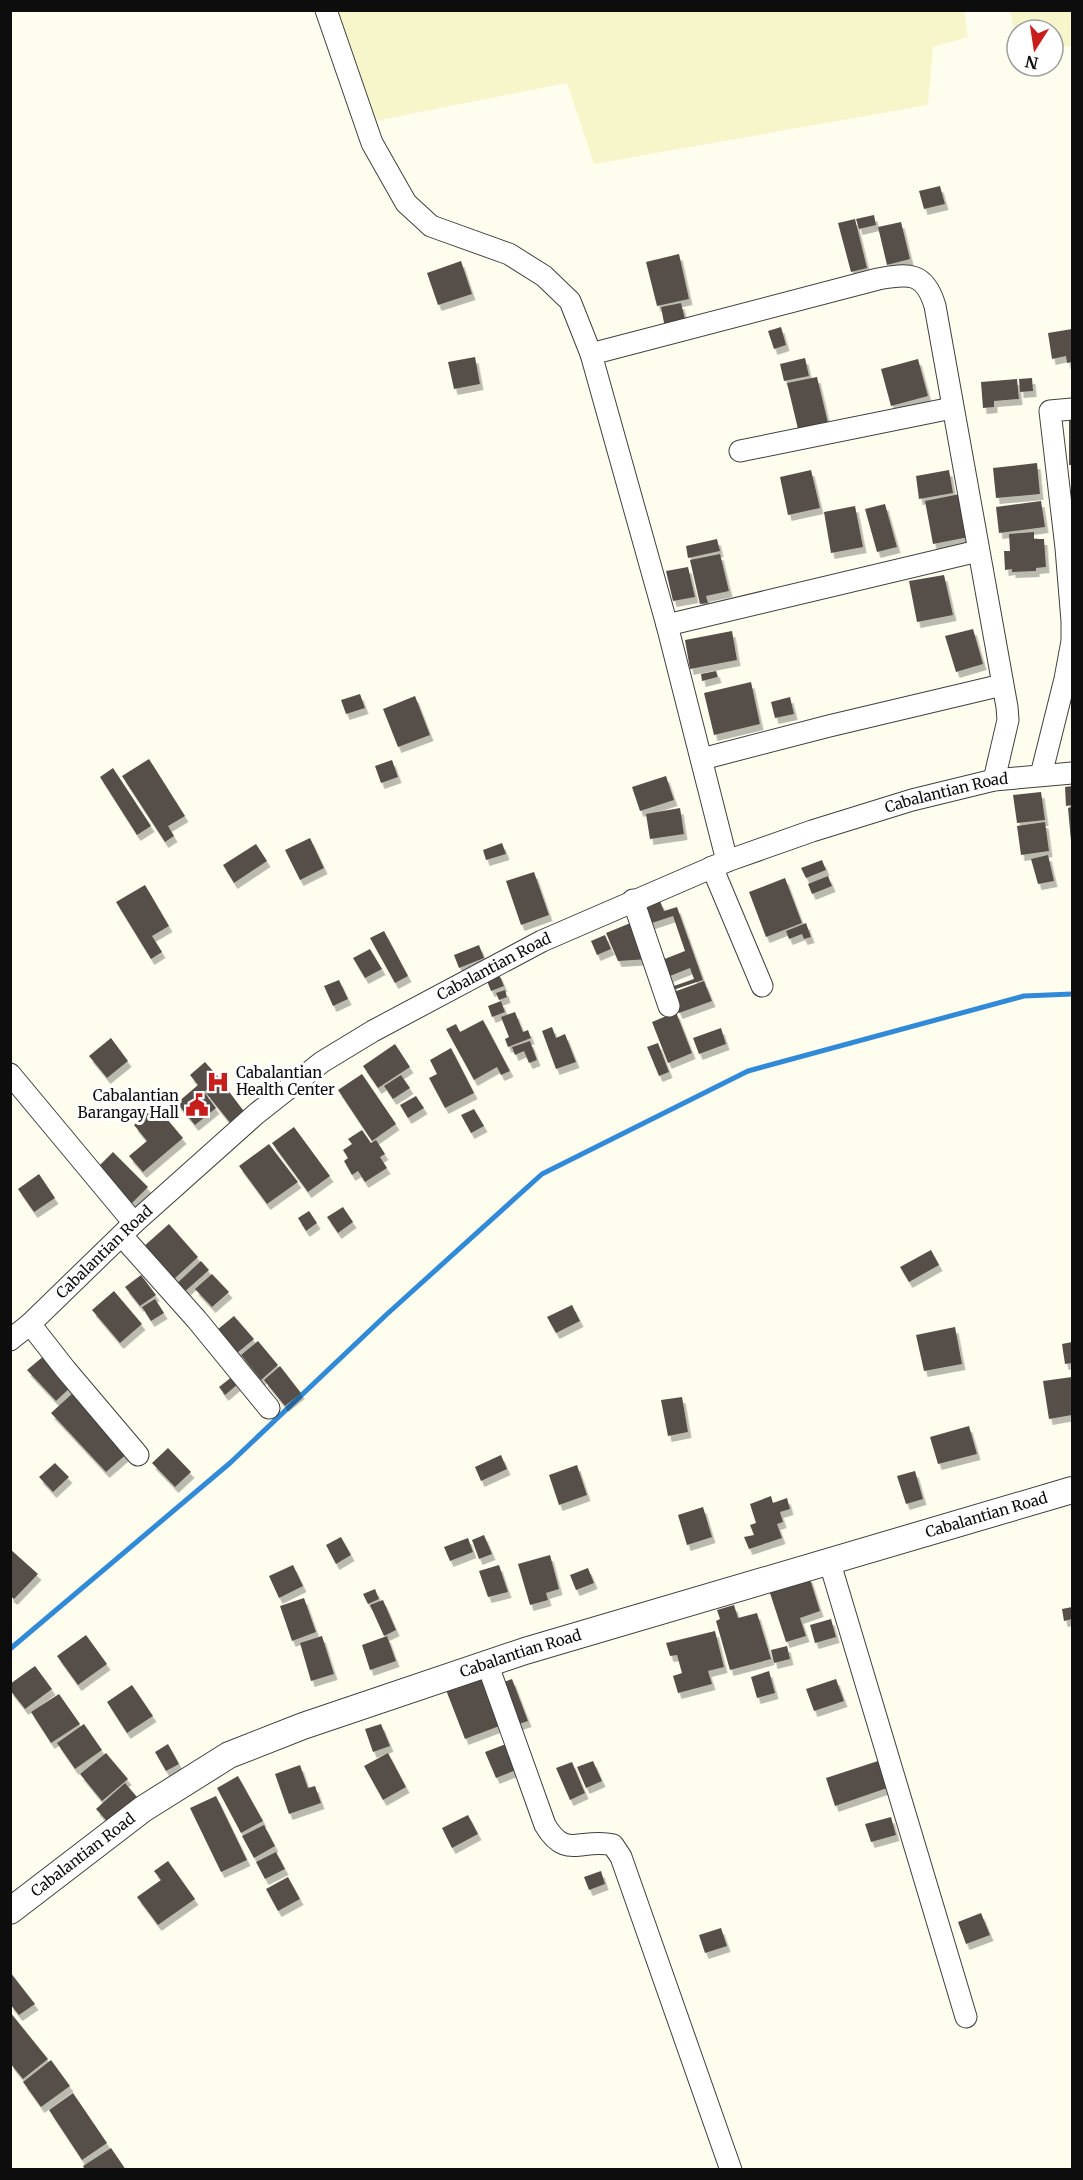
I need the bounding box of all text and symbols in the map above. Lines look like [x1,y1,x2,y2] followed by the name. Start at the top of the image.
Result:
[1005,18,1065,78] north arrow
[1023,52,1040,74] text: N
[882,769,1009,817] street label: Cabalantian Road
[434,928,554,1004] street label: Cabalantian Road
[236,1063,335,1099] place label: Cabalantian Health Center
[205,1069,231,1095] hospital icon: Cabalantian Health Center
[78,1086,179,1122] place label: Cabalantian Barangay Hall
[184,1092,210,1118] public building icon: Cabalantian Barangay Hall
[52,1201,156,1302] street label: Cabalantian Road
[923,1488,1050,1542] street label: Cabalantian Road
[457,1625,583,1681] street label: Cabalantian Road
[27,1809,139,1901] street label: Cabalantian Road

